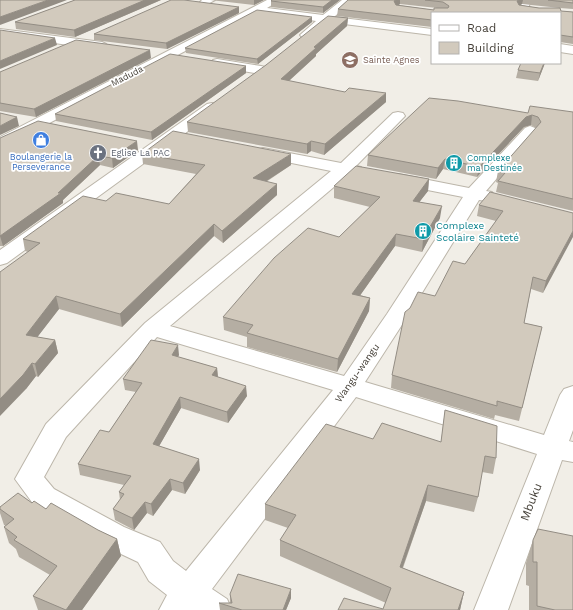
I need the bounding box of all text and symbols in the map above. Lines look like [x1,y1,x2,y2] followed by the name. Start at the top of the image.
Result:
[431,12,561,64] legend
[467,21,496,35] text: Road
[467,41,514,55] text: Building
[340,50,360,70] school or university icon: Sainte Agnes
[363,55,420,65] place label: Sainte Agnes
[109,64,145,88] street label: Maduda
[31,130,51,150] shop icon: Boulangerie la Perseverance
[88,143,108,163] church icon: Eglise La PAC
[111,148,170,158] place label: Eglise La PAC
[10,152,72,172] place label: Boulangerie la Perseverance
[444,153,464,173] building icon: Complexe ma Destinée
[467,153,522,173] place label: Complexe ma Destinée
[436,220,519,243] place label: Complexe Scolaire Sainteté
[413,221,433,241] building icon: Complexe Scolaire Sainteté
[333,342,381,404] street label: Wangu-wangu
[517,481,545,523] street label: Mbuku

